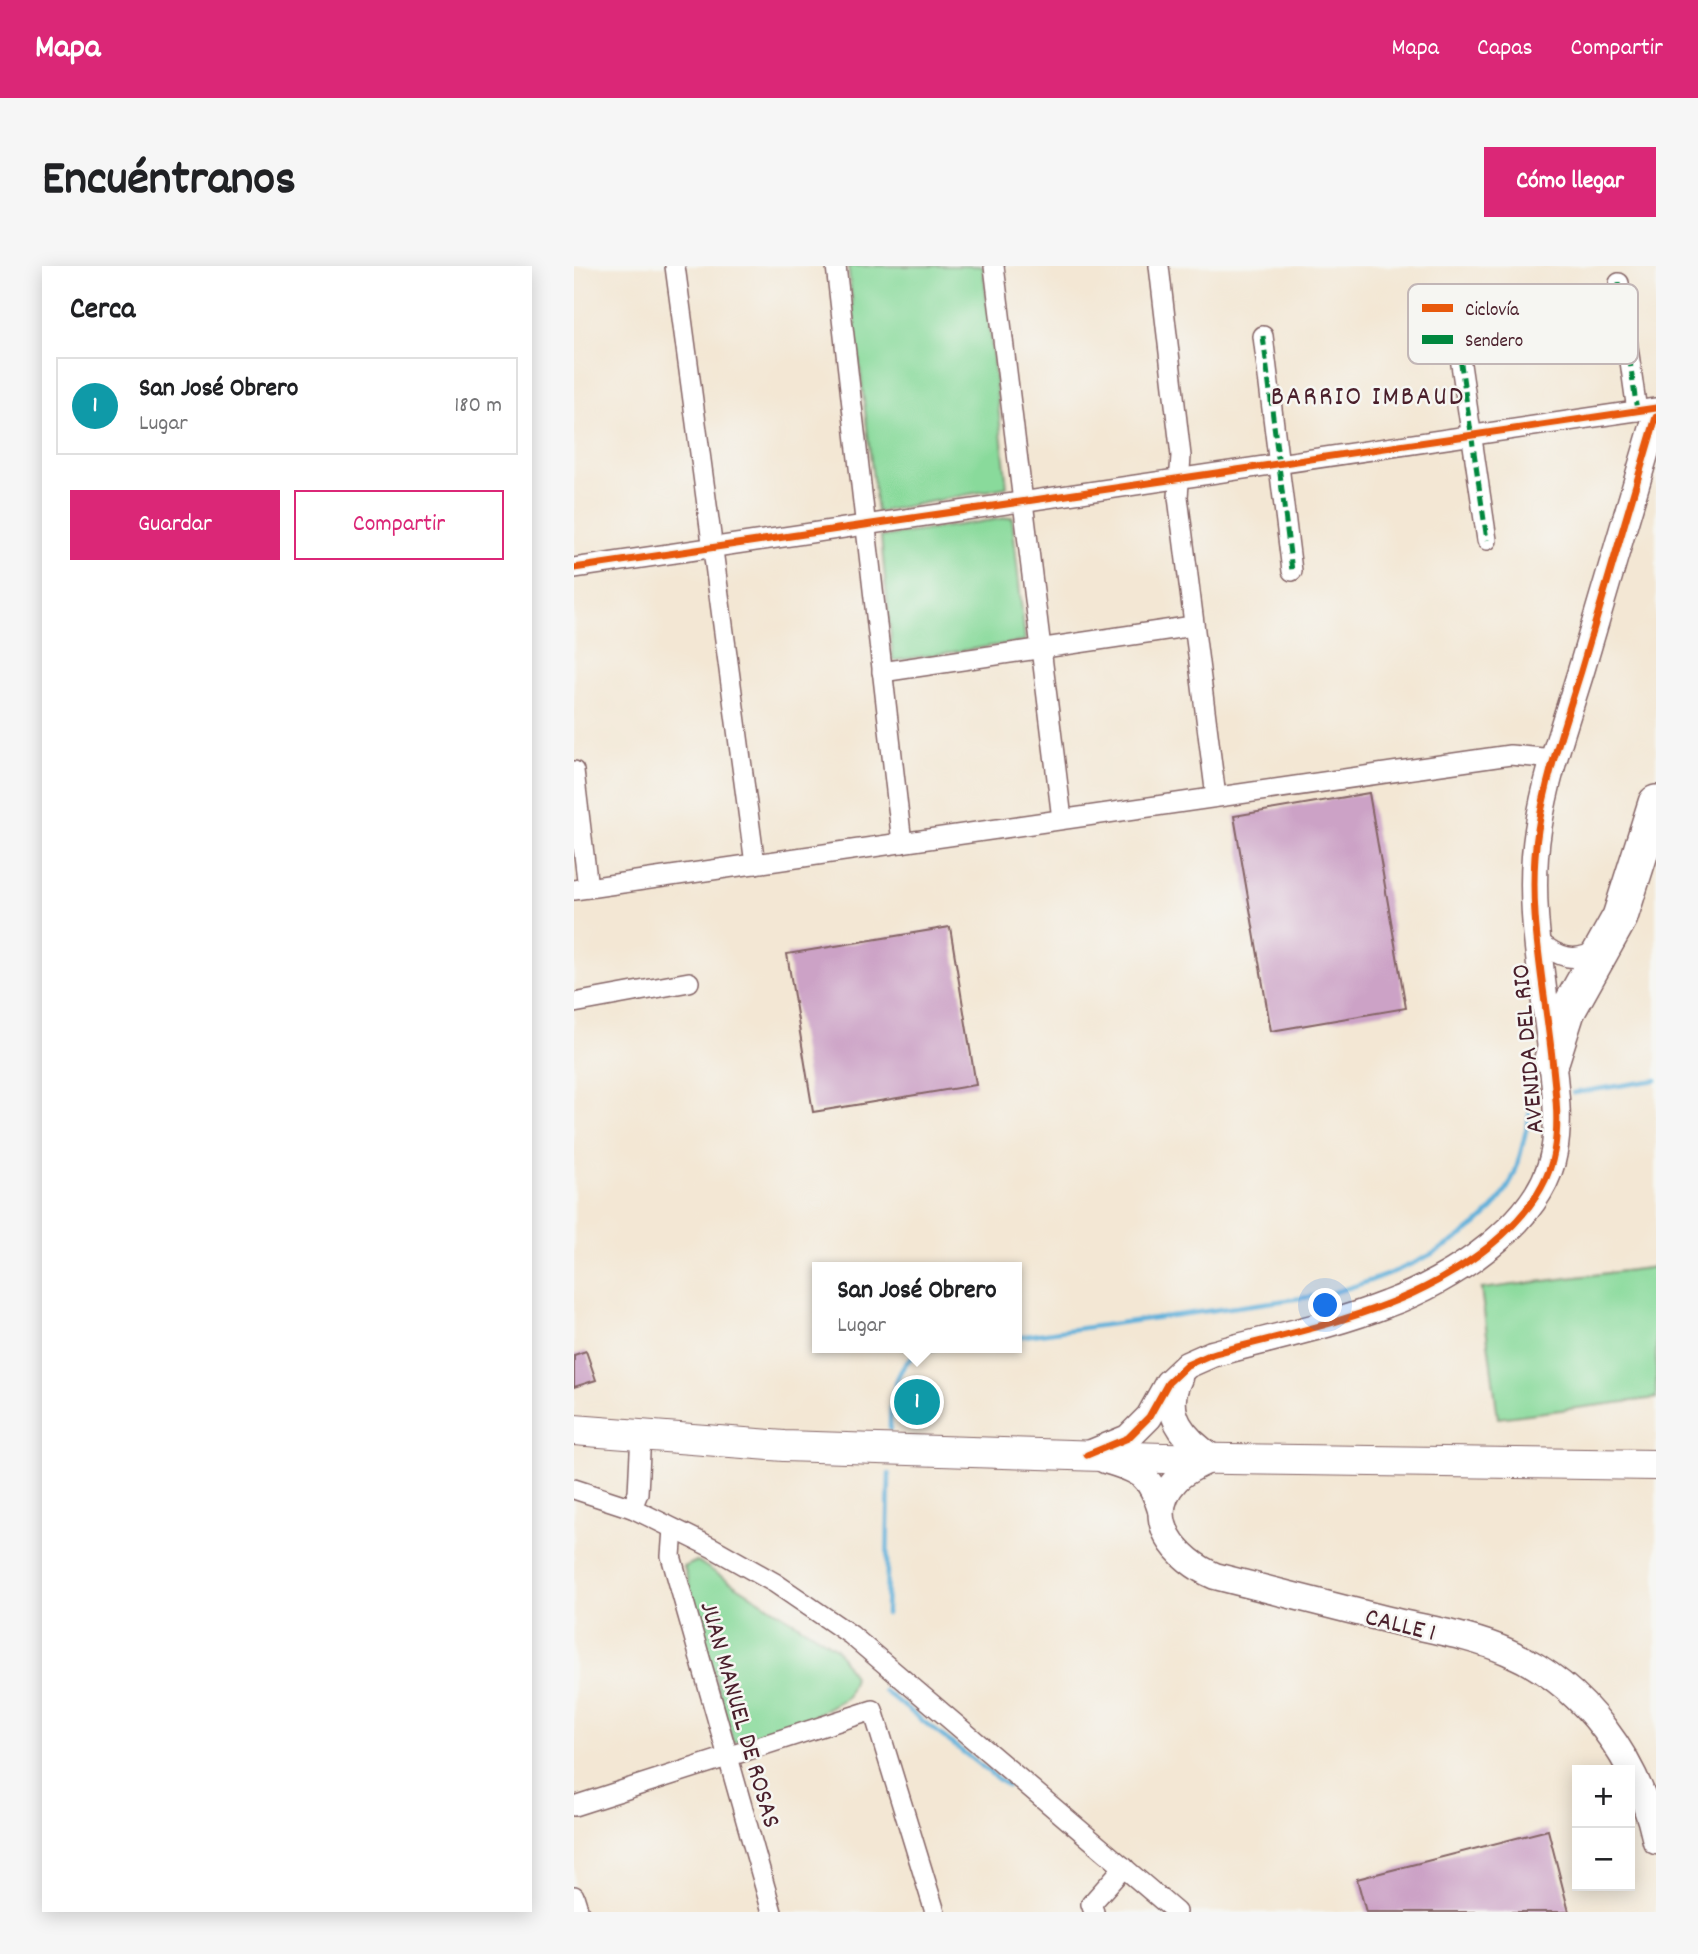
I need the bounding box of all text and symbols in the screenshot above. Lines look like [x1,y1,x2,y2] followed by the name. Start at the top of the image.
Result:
[35,26,101,73] text: Mapa
[1391,32,1439,66] text: Mapa
[1477,32,1533,66] text: Capas
[1571,32,1663,66] text: Compartir
[42,147,296,217] text: Encuéntranos
[1484,147,1656,217] button: Cómo llegar
[1408,284,1638,364] legend
[70,290,135,333] text: Cerca
[1465,298,1520,325] text: Ciclovía
[1465,329,1523,356] text: Sendero
[139,371,298,408] text: San José Obrero
[1271,379,1465,419] district label: BARRIO IMBAUD
[92,390,98,423] text: 1
[454,390,502,423] text: 180 m
[139,408,188,441] text: Lugar
[70,490,280,560] button: Guardar
[294,490,504,560] button: Compartir
[1504,962,1555,1135] street label: AVENIDA DEL RIO
[812,1262,1022,1353] popup
[837,1273,997,1310] text: San José Obrero
[1308,1288,1342,1322] your location
[837,1310,886,1343] text: Lugar
[894,1376,940,1428] pin: 1
[689,1597,789,1833] street label: JUAN MANUEL DE ROSAS
[1361,1600,1439,1653] street label: CALLE 1
[1572,1765,1635,1891] map controls
[1572,1765,1635,1828] button: +
[1572,1828,1635,1891] button: −

